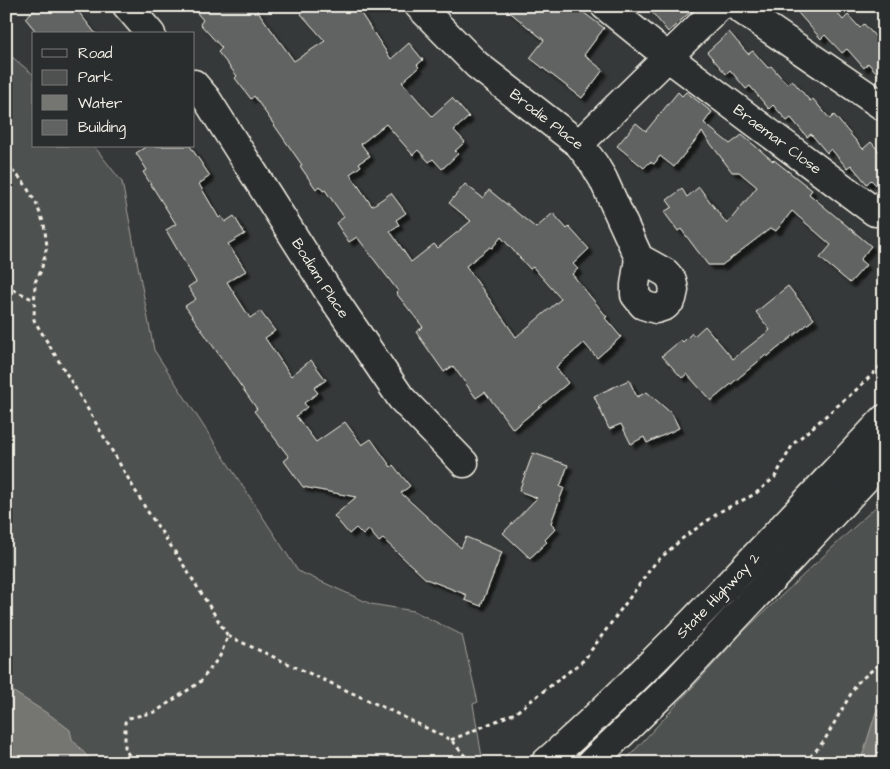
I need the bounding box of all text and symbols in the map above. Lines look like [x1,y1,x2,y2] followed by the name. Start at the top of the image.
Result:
[32,32,195,148] legend
[78,43,113,64] text: Road
[78,67,113,88] text: Park
[505,84,588,155] street label: Brodie Place
[78,93,122,114] text: Water
[729,99,826,179] street label: Braemar Close
[78,117,126,139] text: Building
[287,234,354,322] street label: Bodiam Place
[671,547,765,643] street label: State Highway 2

